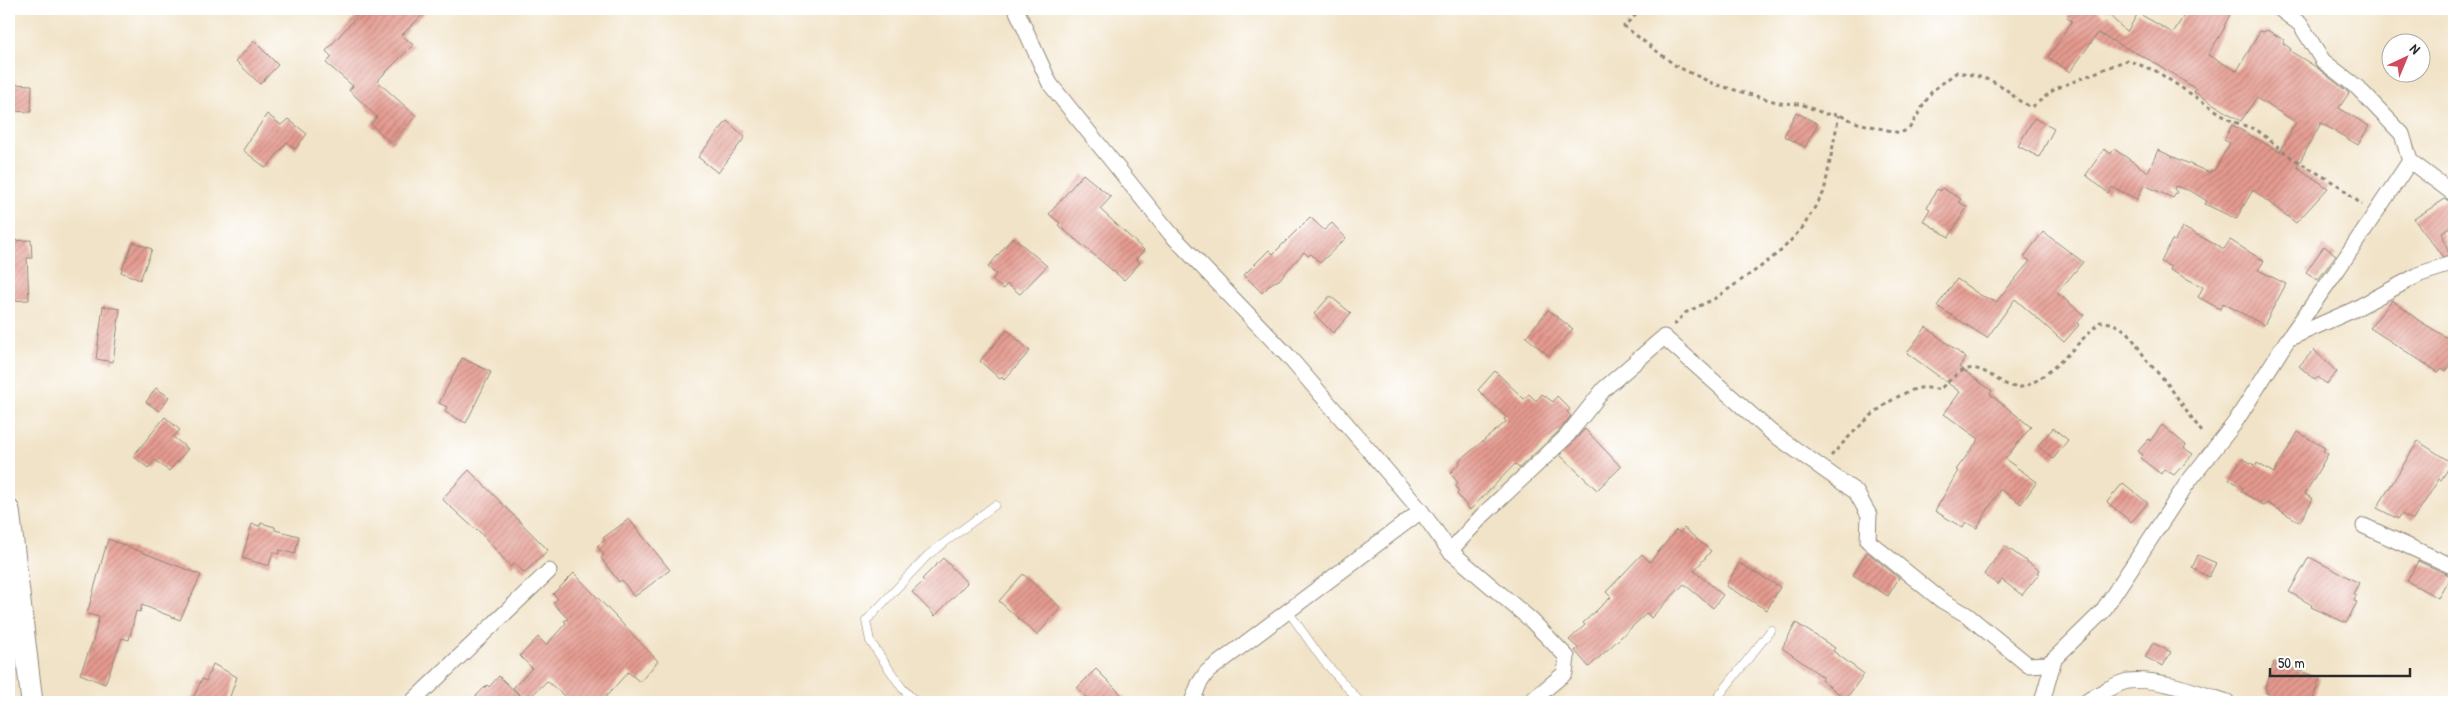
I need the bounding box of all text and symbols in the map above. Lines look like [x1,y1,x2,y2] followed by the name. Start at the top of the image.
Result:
[2380,32,2430,82] north arrow
[2406,39,2425,58] text: N
[2270,646,2410,678] scale bar
[2278,652,2305,673] text: 50 m

